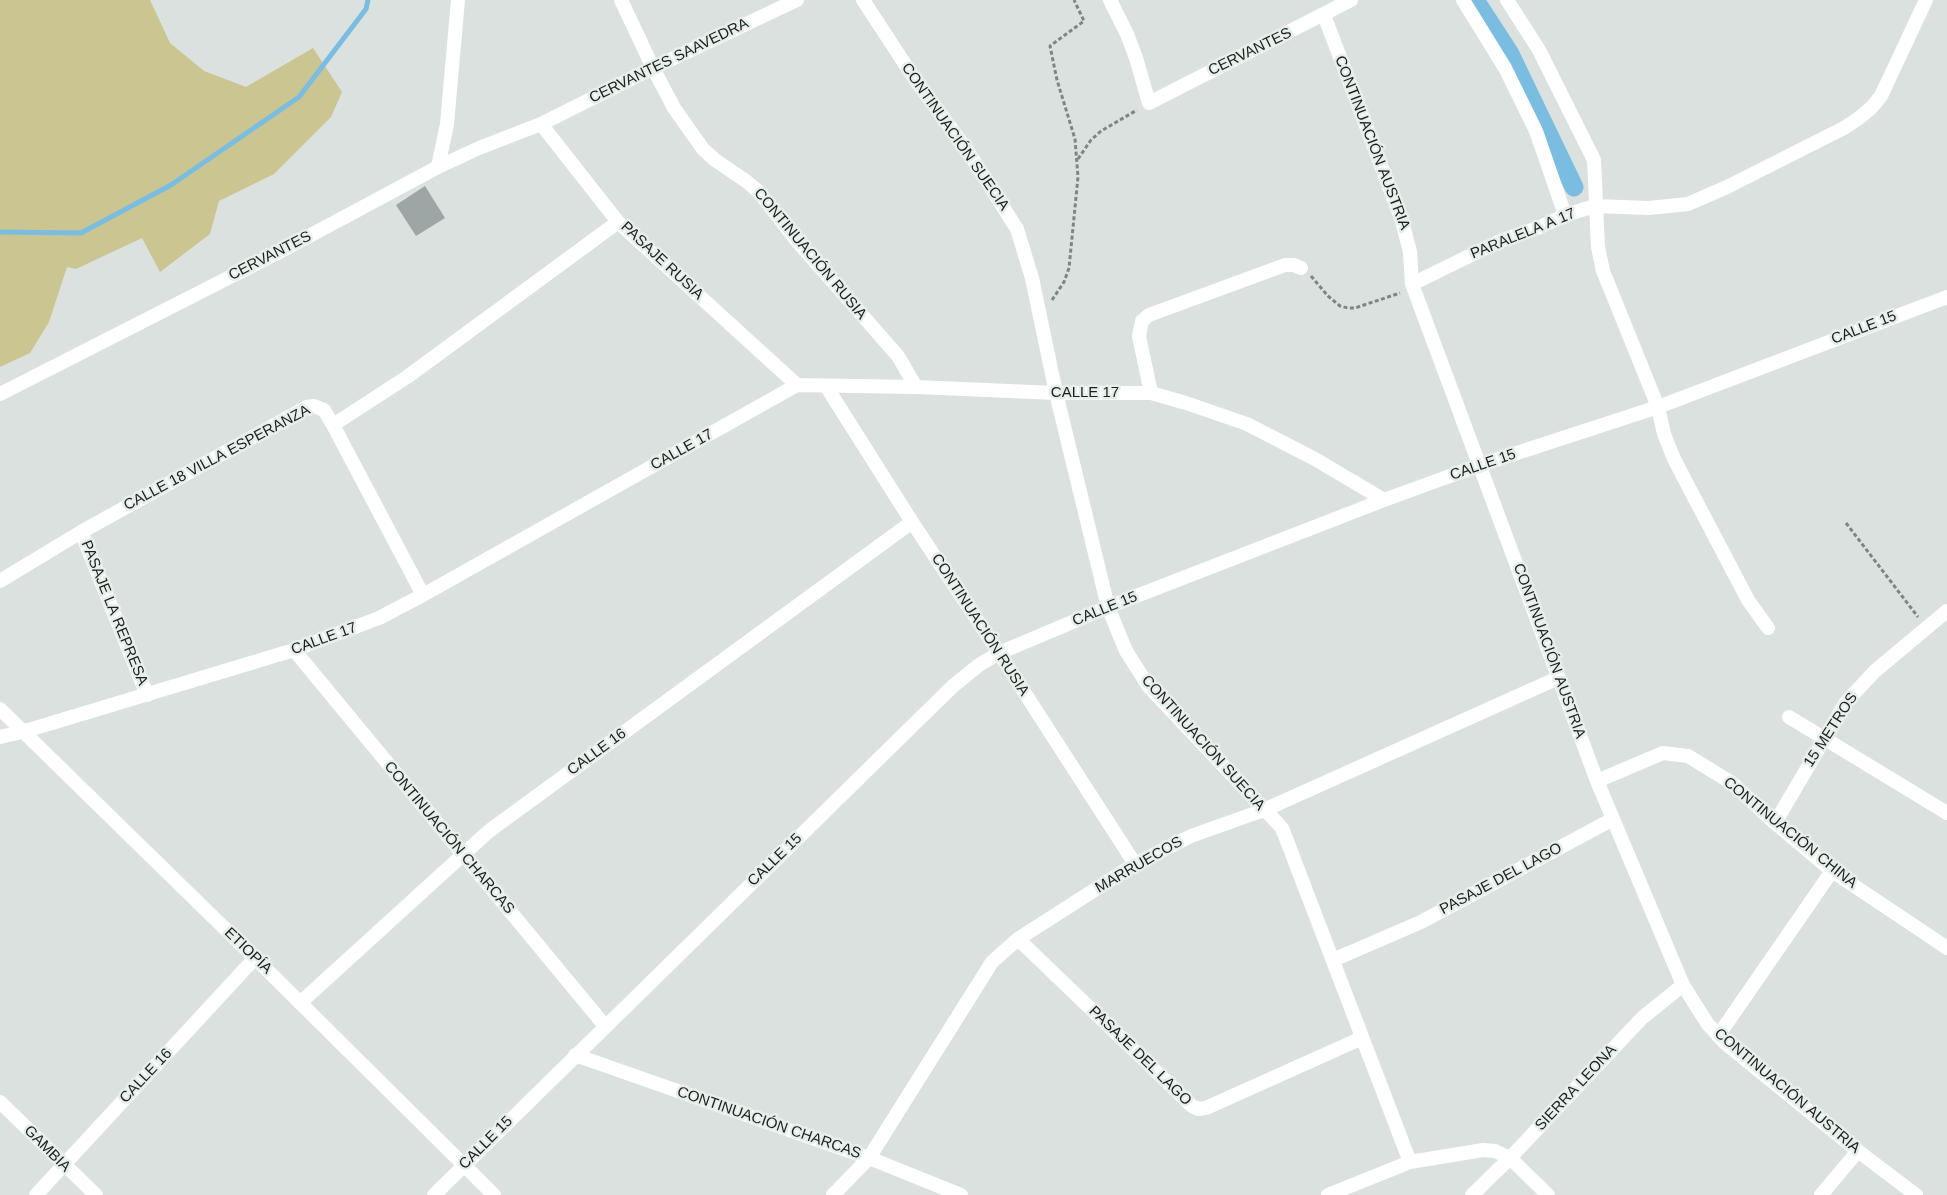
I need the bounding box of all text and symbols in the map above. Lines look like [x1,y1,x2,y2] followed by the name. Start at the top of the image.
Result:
[586,15,752,107] street label: CERVANTES SAAVEDRA
[1205,24,1295,80] street label: CERVANTES
[1330,53,1414,233] street label: CONTINUACIÓN AUSTRIA
[897,60,1013,214] street label: CONTINUACIÓN SUECIA
[750,185,870,323] street label: CONTINUACIÓN RUSIA
[1468,205,1578,263] street label: PARALELA A 17
[617,218,707,304] street label: PASAJE RUSIA
[226,227,314,285] street label: CERVANTES
[1829,307,1899,349] street label: CALLE 15
[1051,384,1119,402] street label: CALLE 17
[121,401,313,515] street label: CALLE 18 VILLA ESPERANZA
[648,426,716,474] street label: CALLE 17
[1448,445,1518,485] street label: CALLE 15
[77,538,151,688] street label: PASAJE LA REPRESA
[927,551,1033,699] street label: CONTINUACIÓN RUSIA
[1509,561,1589,741] street label: CONTINUACIÓN AUSTRIA
[1070,588,1140,630] street label: CALLE 15
[289,619,359,659] street label: CALLE 17
[1137,672,1269,814] street label: CONTINUACIÓN SUECIA
[1800,689,1862,771] street label: 15 METROS
[564,725,630,779] street label: CALLE 16
[380,758,518,918] street label: CONTINUACIÓN CHARCAS
[1720,774,1860,892] street label: CONTINUACIÓN CHINA
[744,830,806,890] street label: CALLE 15
[1092,833,1186,897] street label: MARRUECOS
[1437,839,1565,919] street label: PASAJE DEL LAGO
[220,924,276,978] street label: ETIOPÍA
[1085,1002,1195,1110] street label: PASAJE DEL LAGO
[1710,1025,1864,1157] street label: CONTINUACIÓN AUSTRIA
[1532,1041,1620,1135] street label: SIERRA LEONA
[116,1045,176,1107] street label: CALLE 16
[675,1083,863,1163] street label: CONTINUACIÓN CHARCAS
[455,1112,517,1174] street label: CALLE 15
[20,1122,74,1176] street label: GAMBIA

